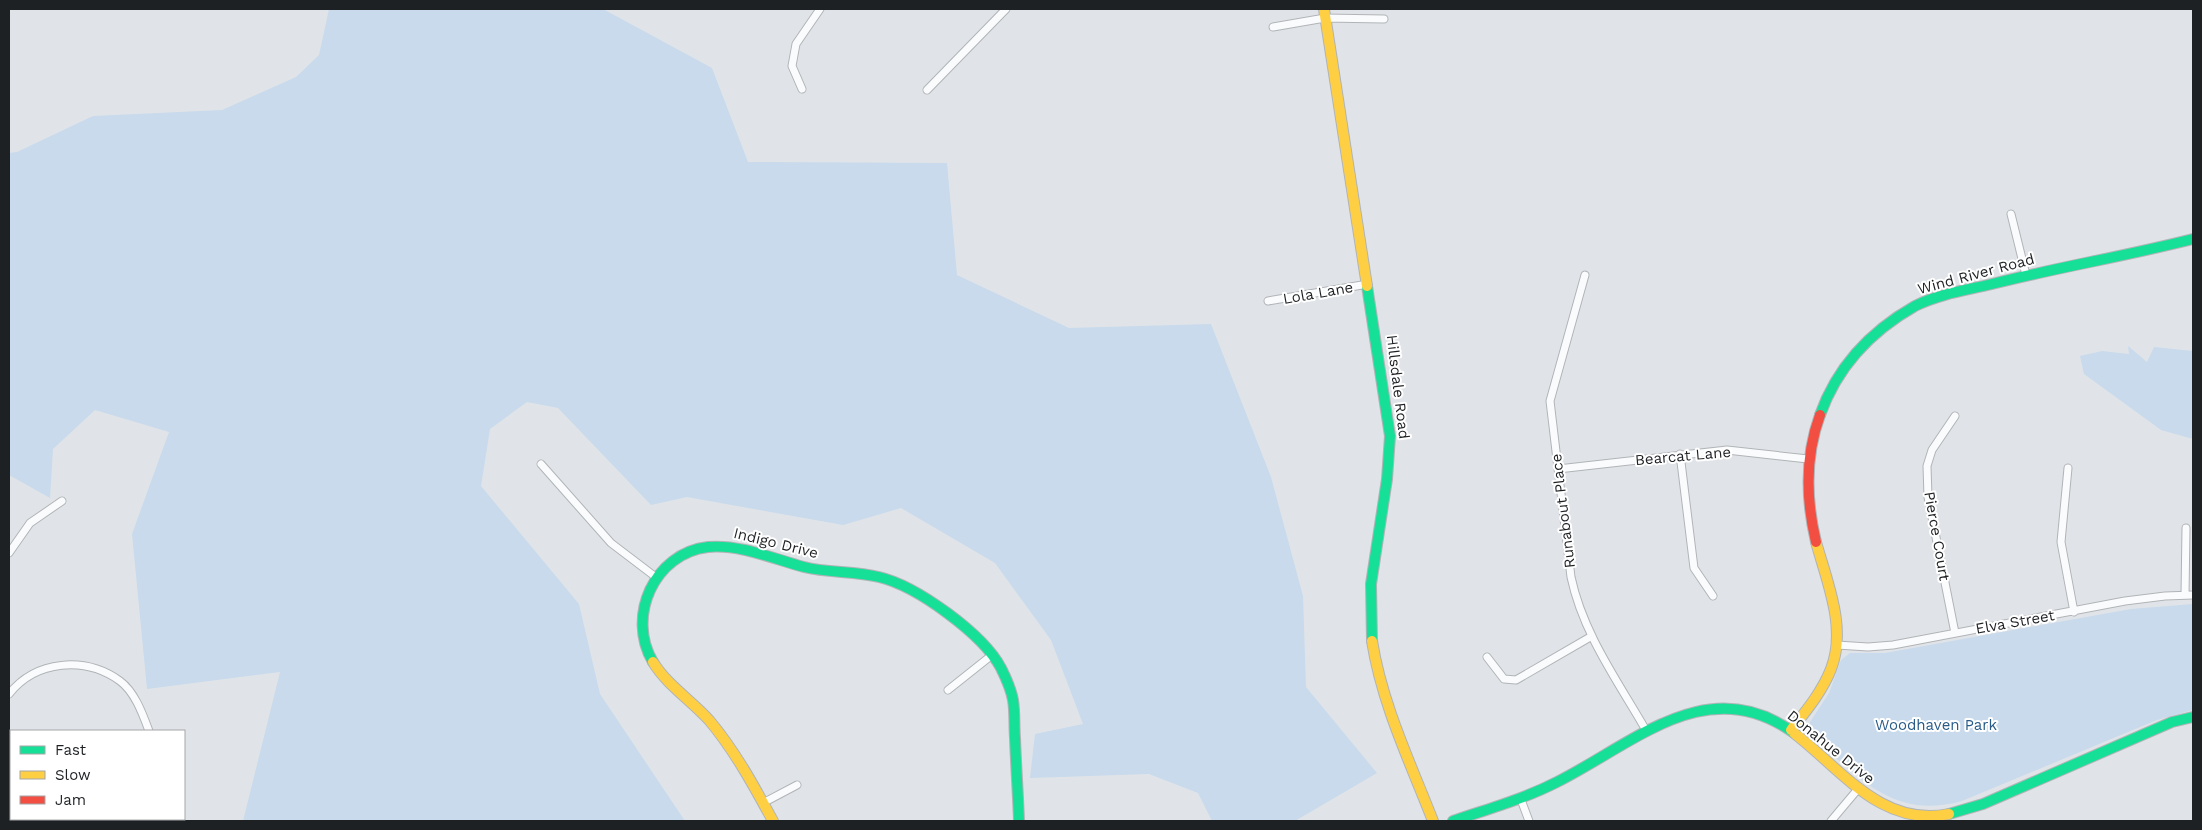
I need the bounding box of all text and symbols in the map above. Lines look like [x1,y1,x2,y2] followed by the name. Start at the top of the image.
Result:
[1916,250,2036,298] street label: Wind River Road
[1281,278,1355,308] street label: Lola Lane
[1383,334,1413,440] street label: Hillsdale Road
[1634,443,1732,469] street label: Bearcat Lane
[1547,453,1579,569] street label: Runabout Place
[1920,490,1954,583] street label: Pierce Court
[732,524,820,562] street label: Indigo Drive
[1974,606,2057,638] street label: Elva Street
[1784,706,1878,788] street label: Donahue Drive
[1875,716,1997,734] park label: Woodhaven Park
[10,730,185,820] legend
[55,741,87,759] text: Fast
[55,766,91,784] text: Slow
[55,791,86,809] text: Jam

